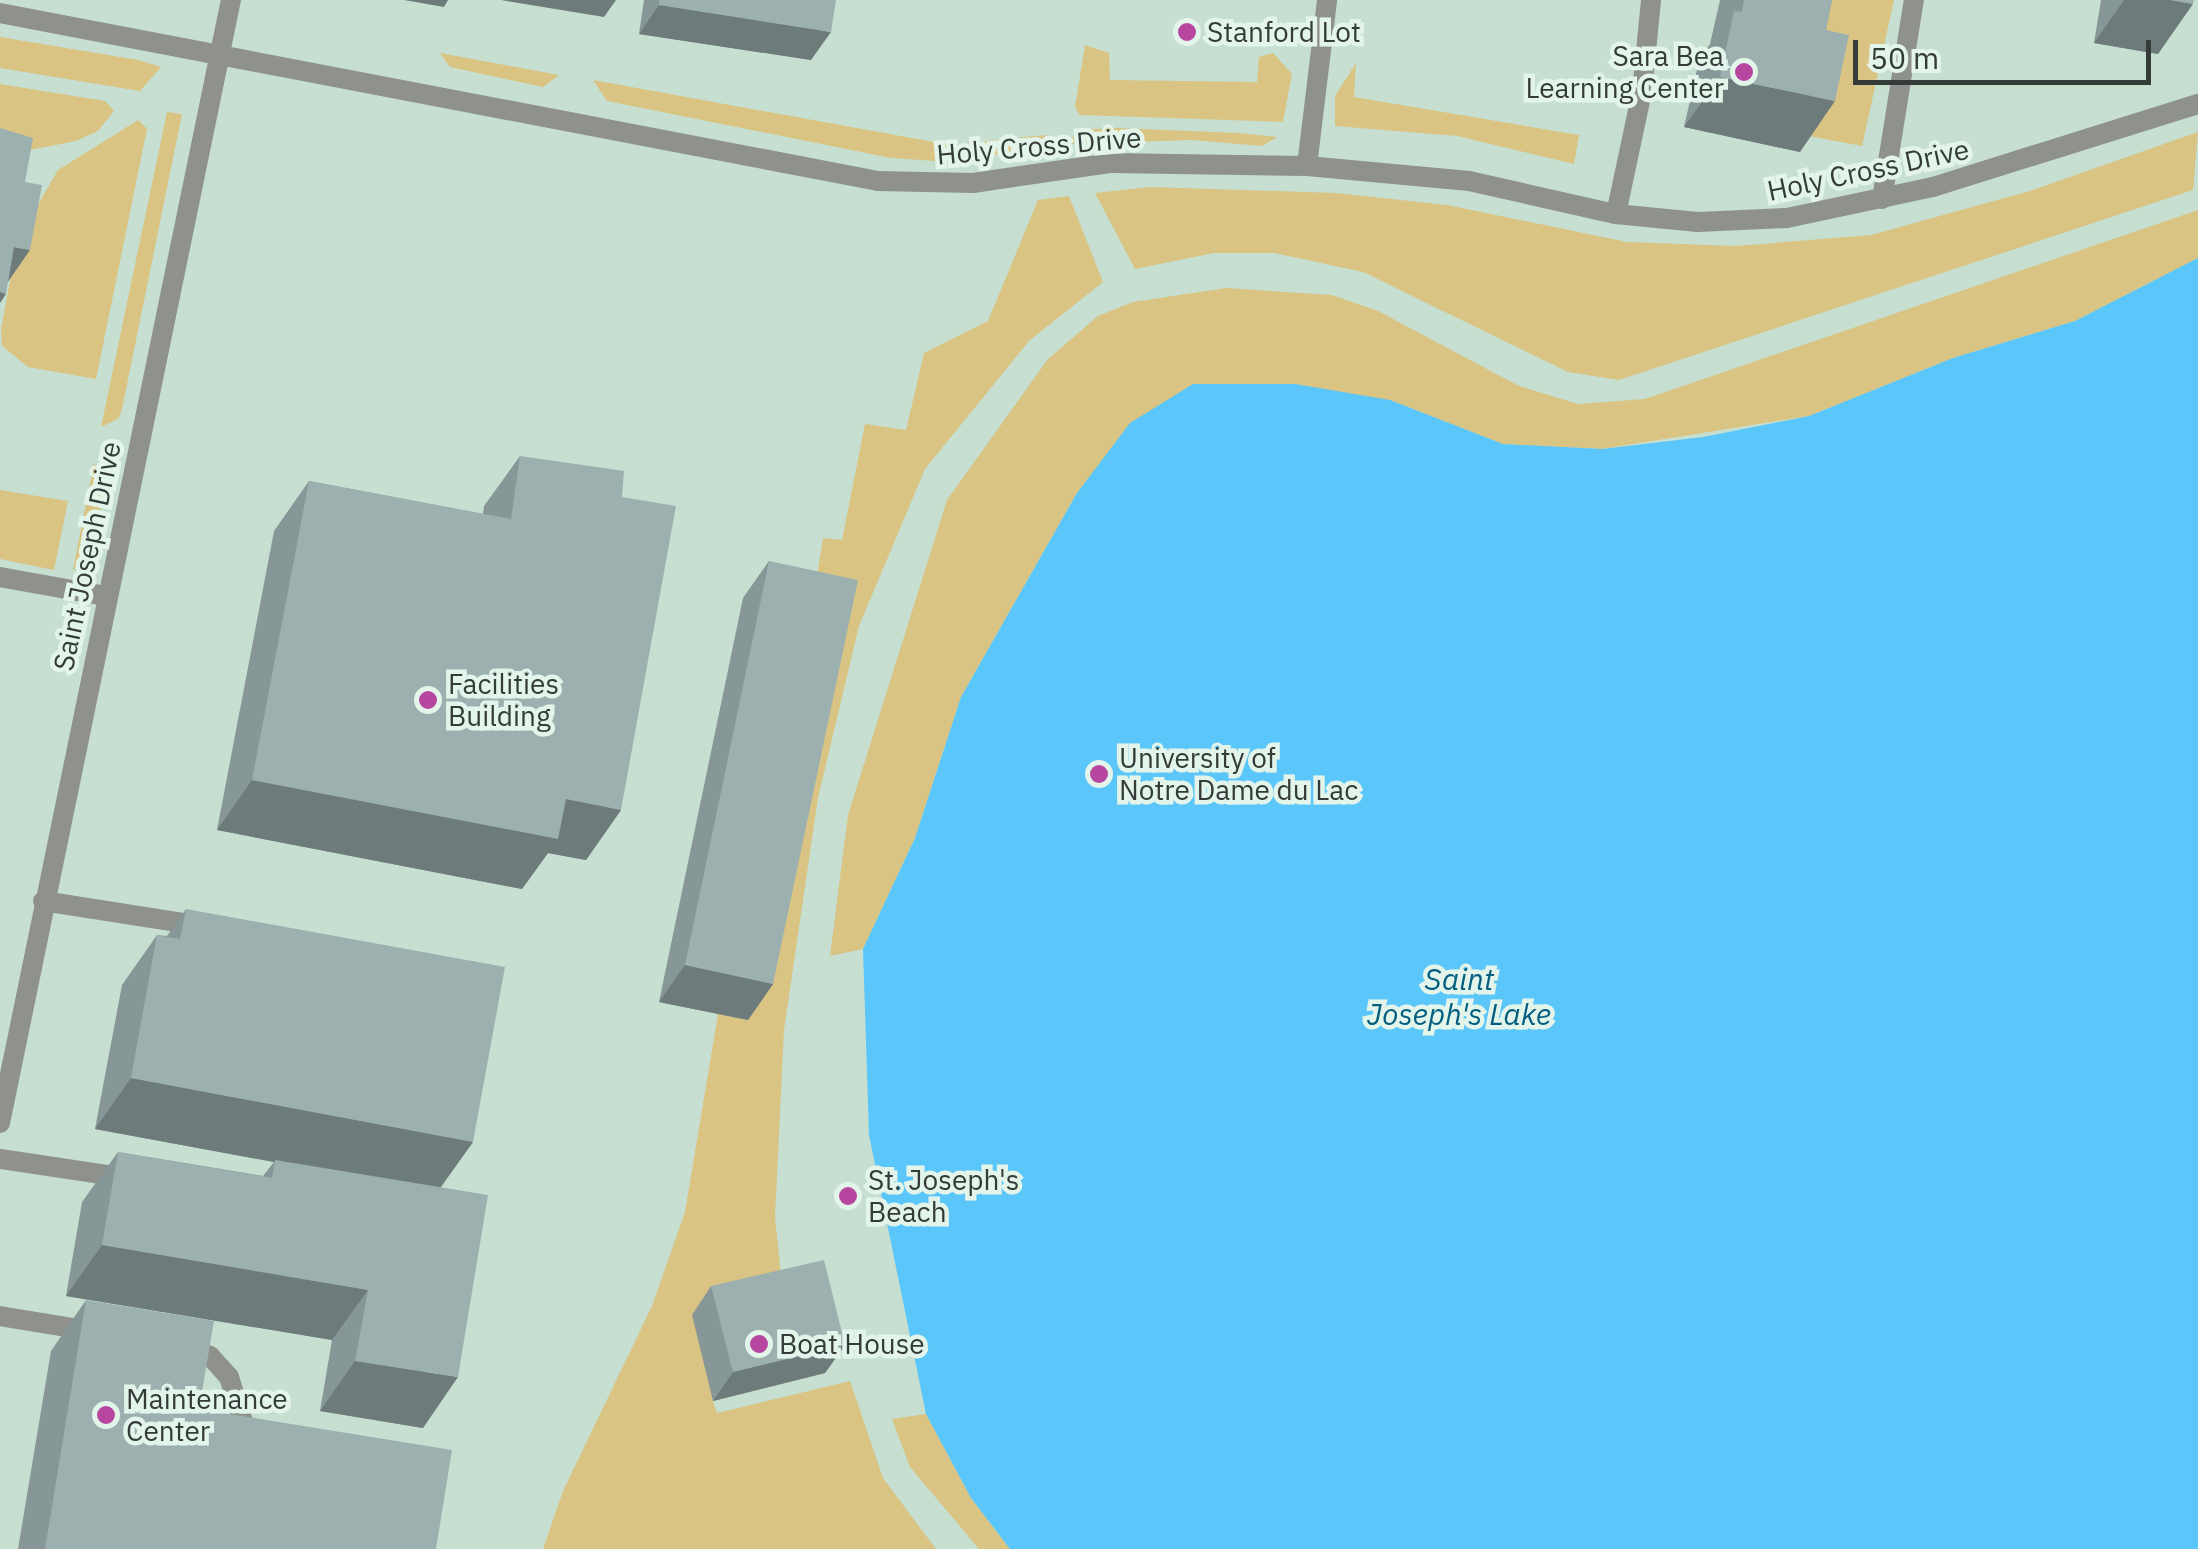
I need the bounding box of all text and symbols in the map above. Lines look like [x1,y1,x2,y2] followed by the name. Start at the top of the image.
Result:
[1207,15,1361,49] place label: Stanford Lot
[1858,20,2156,82] scale bar
[1176,21,1198,43] marker: Stanford Lot
[1870,38,1939,77] text: 50 m
[1525,39,1724,105] place label: Sara Bea Learning Center
[1733,61,1755,83] marker: Sara Bea Learning Center
[935,120,1143,172] street label: Holy Cross Drive
[1764,132,1972,208] street label: Holy Cross Drive
[46,438,128,674] street label: Saint Joseph Drive
[448,667,559,733] place label: Facilities Building
[417,689,439,711] marker: Facilities Building
[1119,741,1358,807] place label: University of Notre Dame du Lac
[1088,763,1110,785] marker: University of Notre Dame du Lac
[1367,961,1551,1032] water label: Saint Joseph's Lake
[868,1163,1019,1229] place label: St. Joseph's Beach
[837,1185,859,1207] marker: St. Joseph's Beach
[779,1327,925,1361] place label: Boat House
[748,1333,770,1355] marker: Boat House
[126,1382,288,1448] place label: Maintenance Center
[95,1404,117,1426] marker: Maintenance Center

